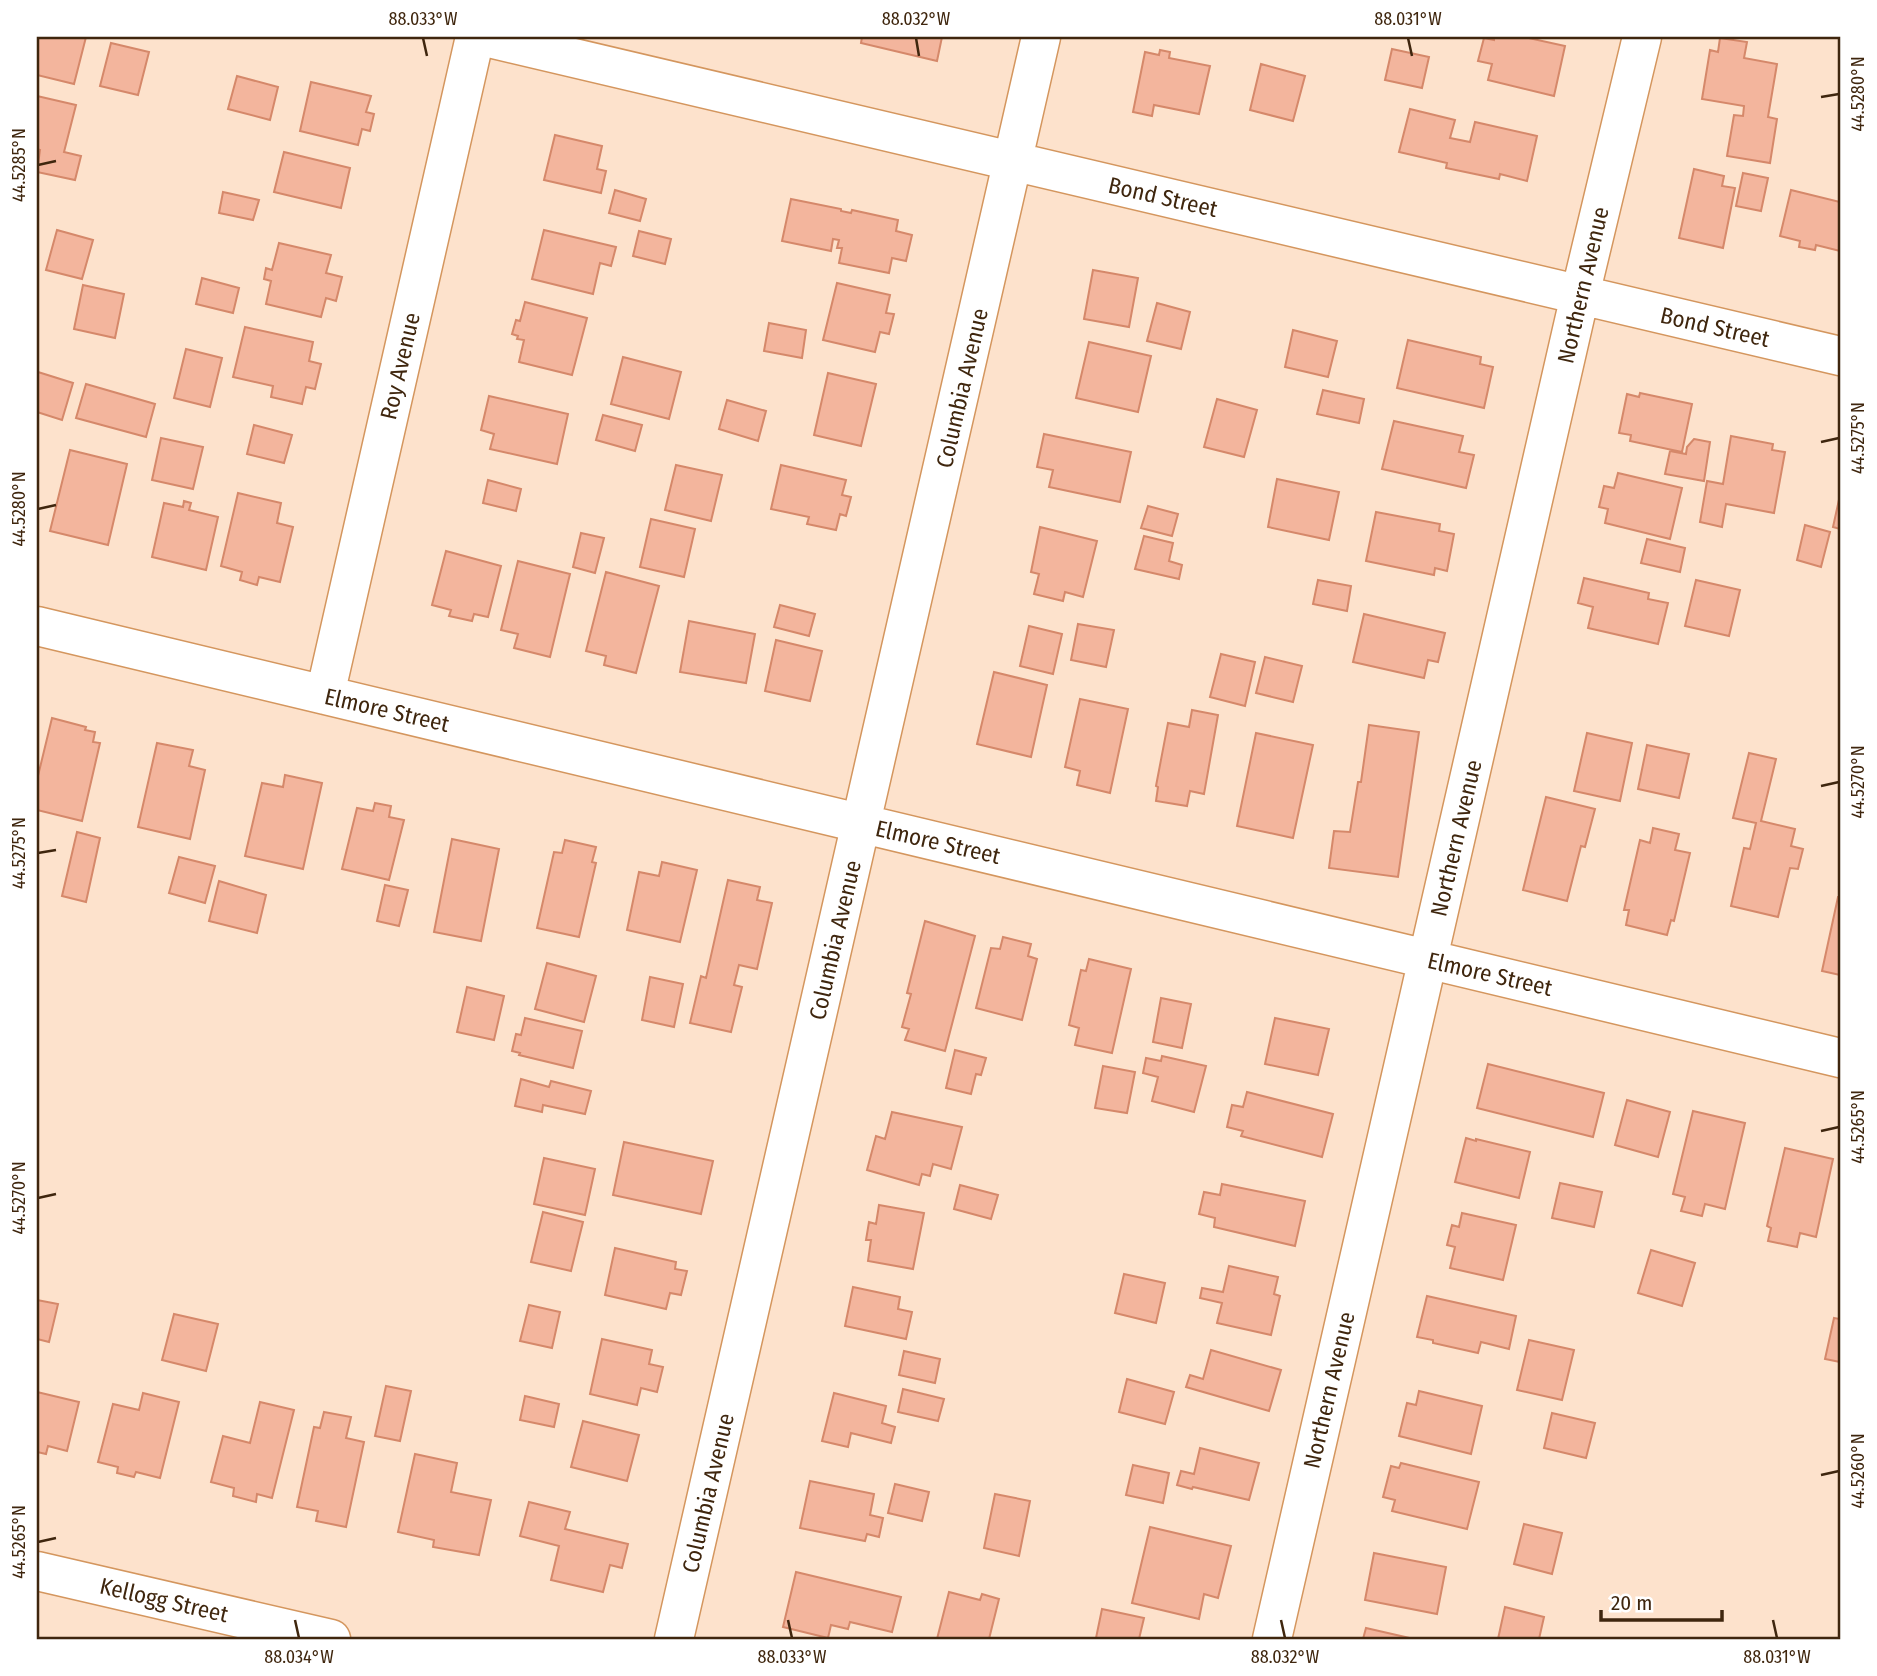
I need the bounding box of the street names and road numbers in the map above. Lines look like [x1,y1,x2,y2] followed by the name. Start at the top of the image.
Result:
[1106,171,1221,223] street label: Bond Street
[1551,204,1615,366] street label: Northern Avenue
[1658,301,1773,353] street label: Bond Street
[930,305,994,471] street label: Columbia Avenue
[374,310,426,422] street label: Roy Avenue
[322,682,453,738] street label: Elmore Street
[1424,757,1488,919] street label: Northern Avenue
[873,814,1004,870] street label: Elmore Street
[803,857,867,1023] street label: Columbia Avenue
[1425,946,1556,1002] street label: Elmore Street
[1297,1309,1361,1471] street label: Northern Avenue
[676,1410,740,1576] street label: Columbia Avenue
[97,1572,231,1628] street label: Kellogg Street

